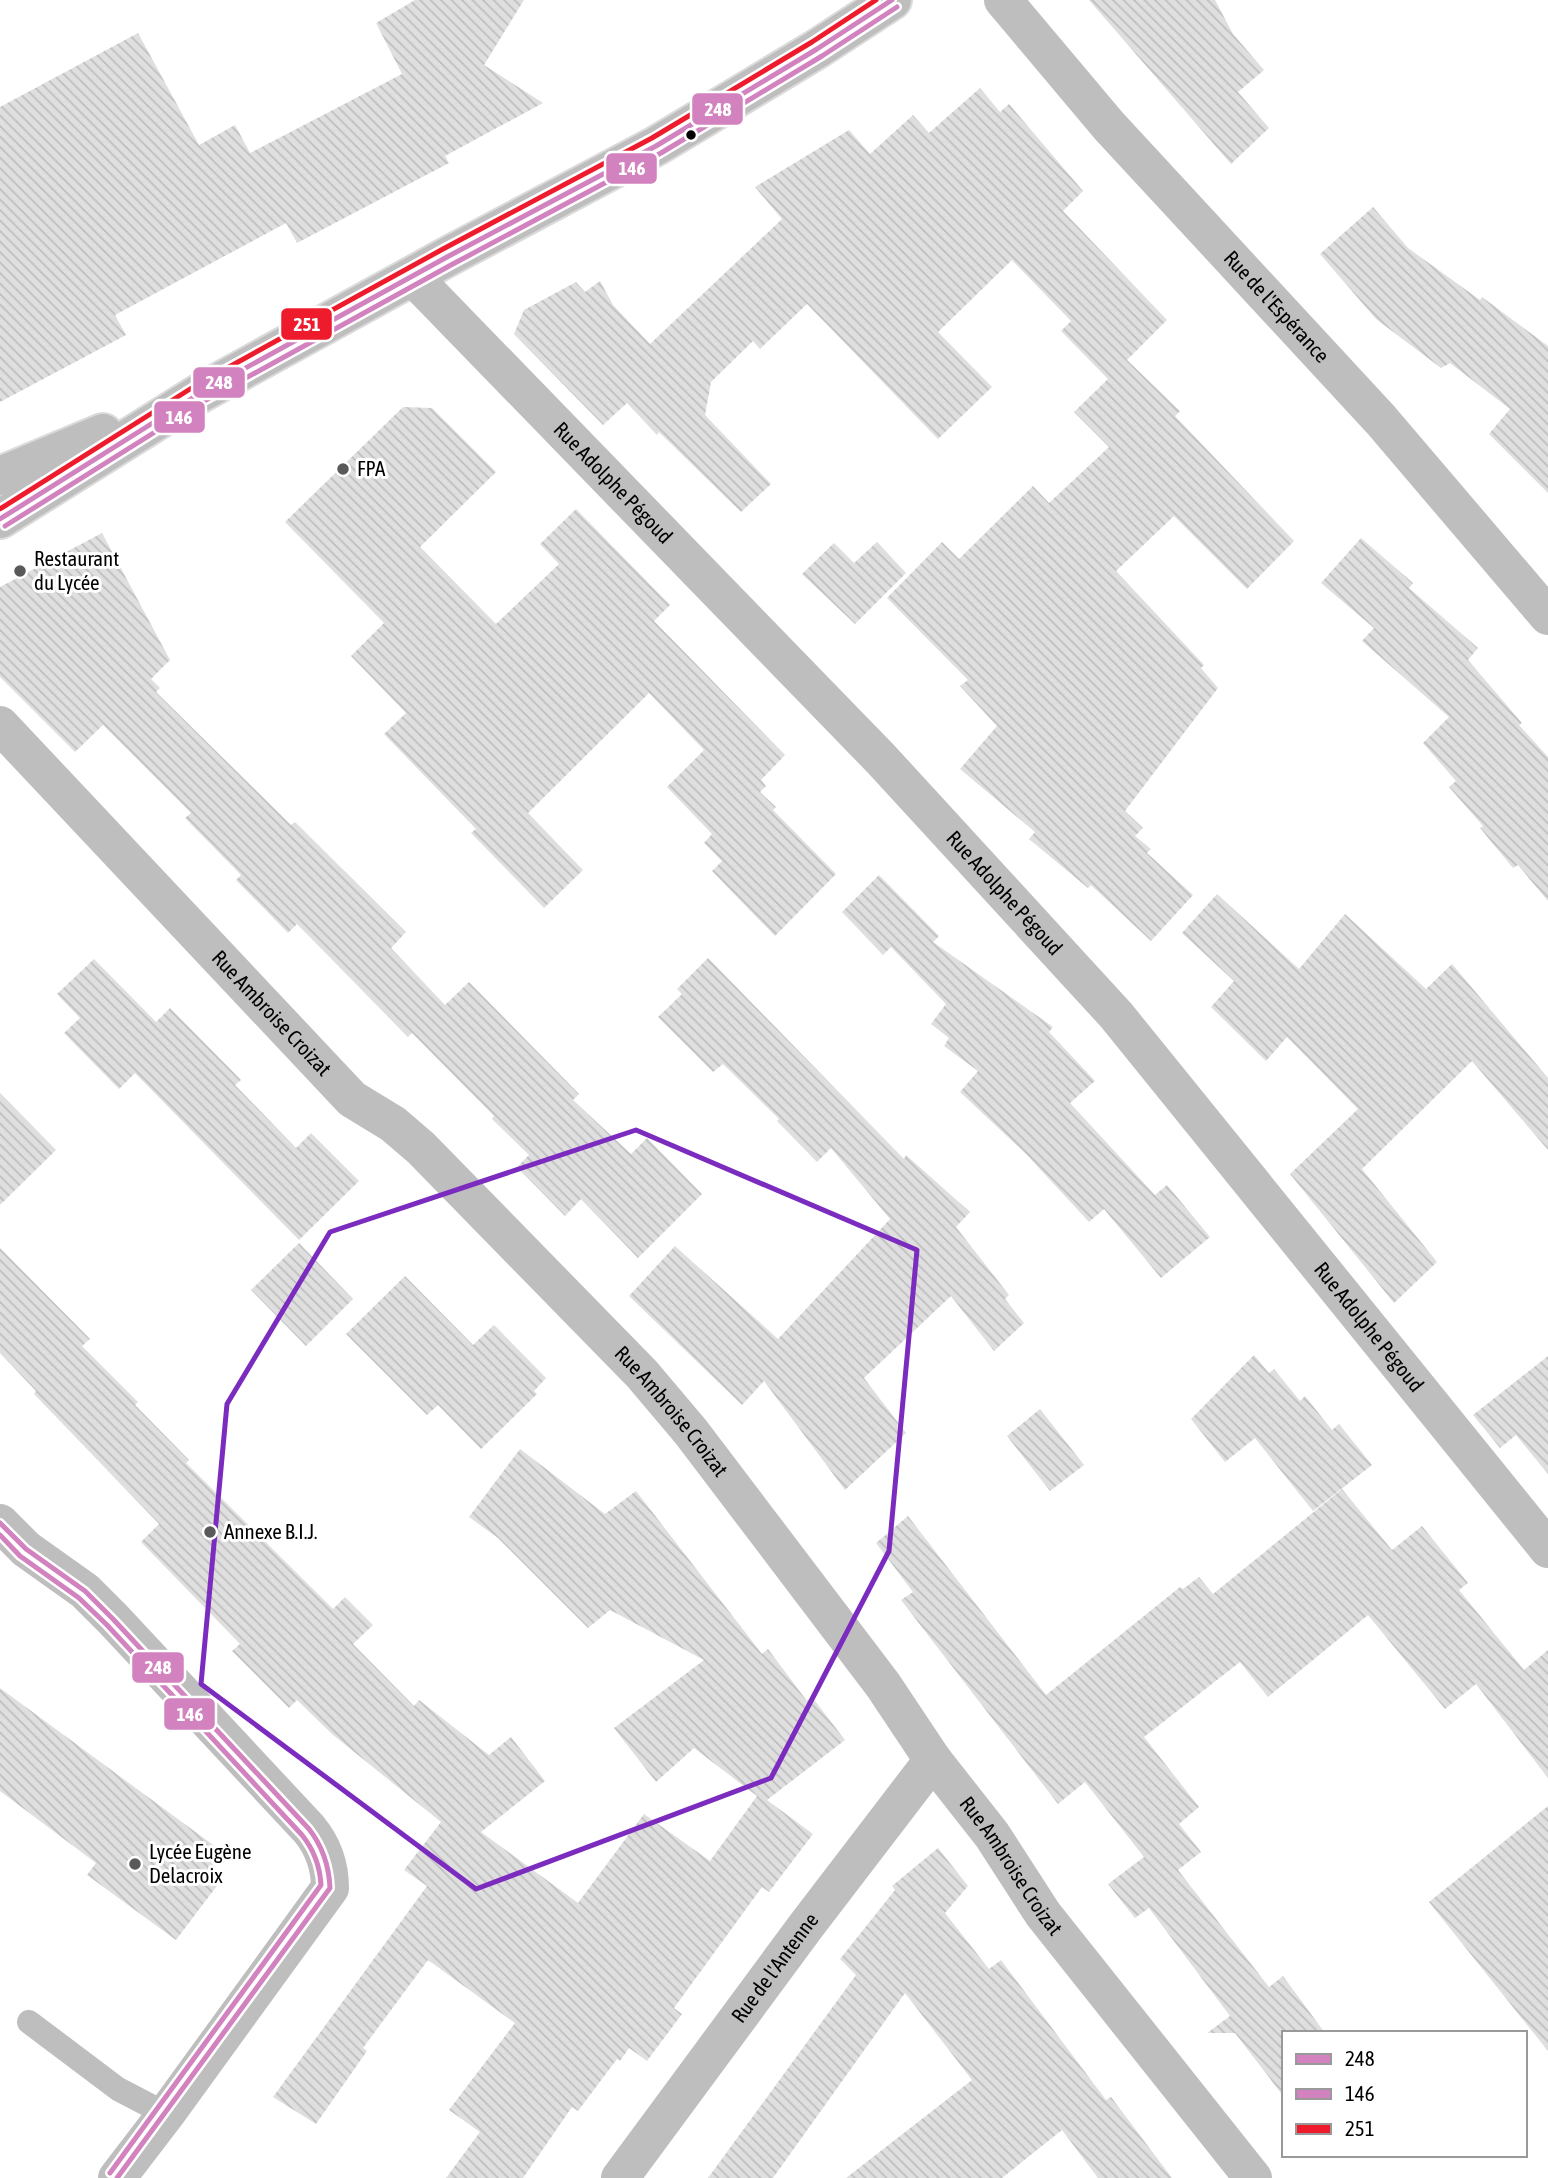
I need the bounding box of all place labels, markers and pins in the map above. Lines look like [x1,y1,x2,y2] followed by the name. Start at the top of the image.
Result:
[684,128,698,142] unlabelled marker
[357,456,386,480] place label: FPA
[335,461,351,477] marker: FPA
[34,546,119,594] place label: Restaurant du Lycée
[12,563,28,579] marker: Restaurant du Lycée
[224,1519,318,1543] place label: Annexe B.I.J.
[202,1524,218,1540] marker: Annexe B.I.J.
[149,1839,252,1887] place label: Lycée Eugène Delacroix
[127,1856,143,1872] marker: Lycée Eugène Delacroix

